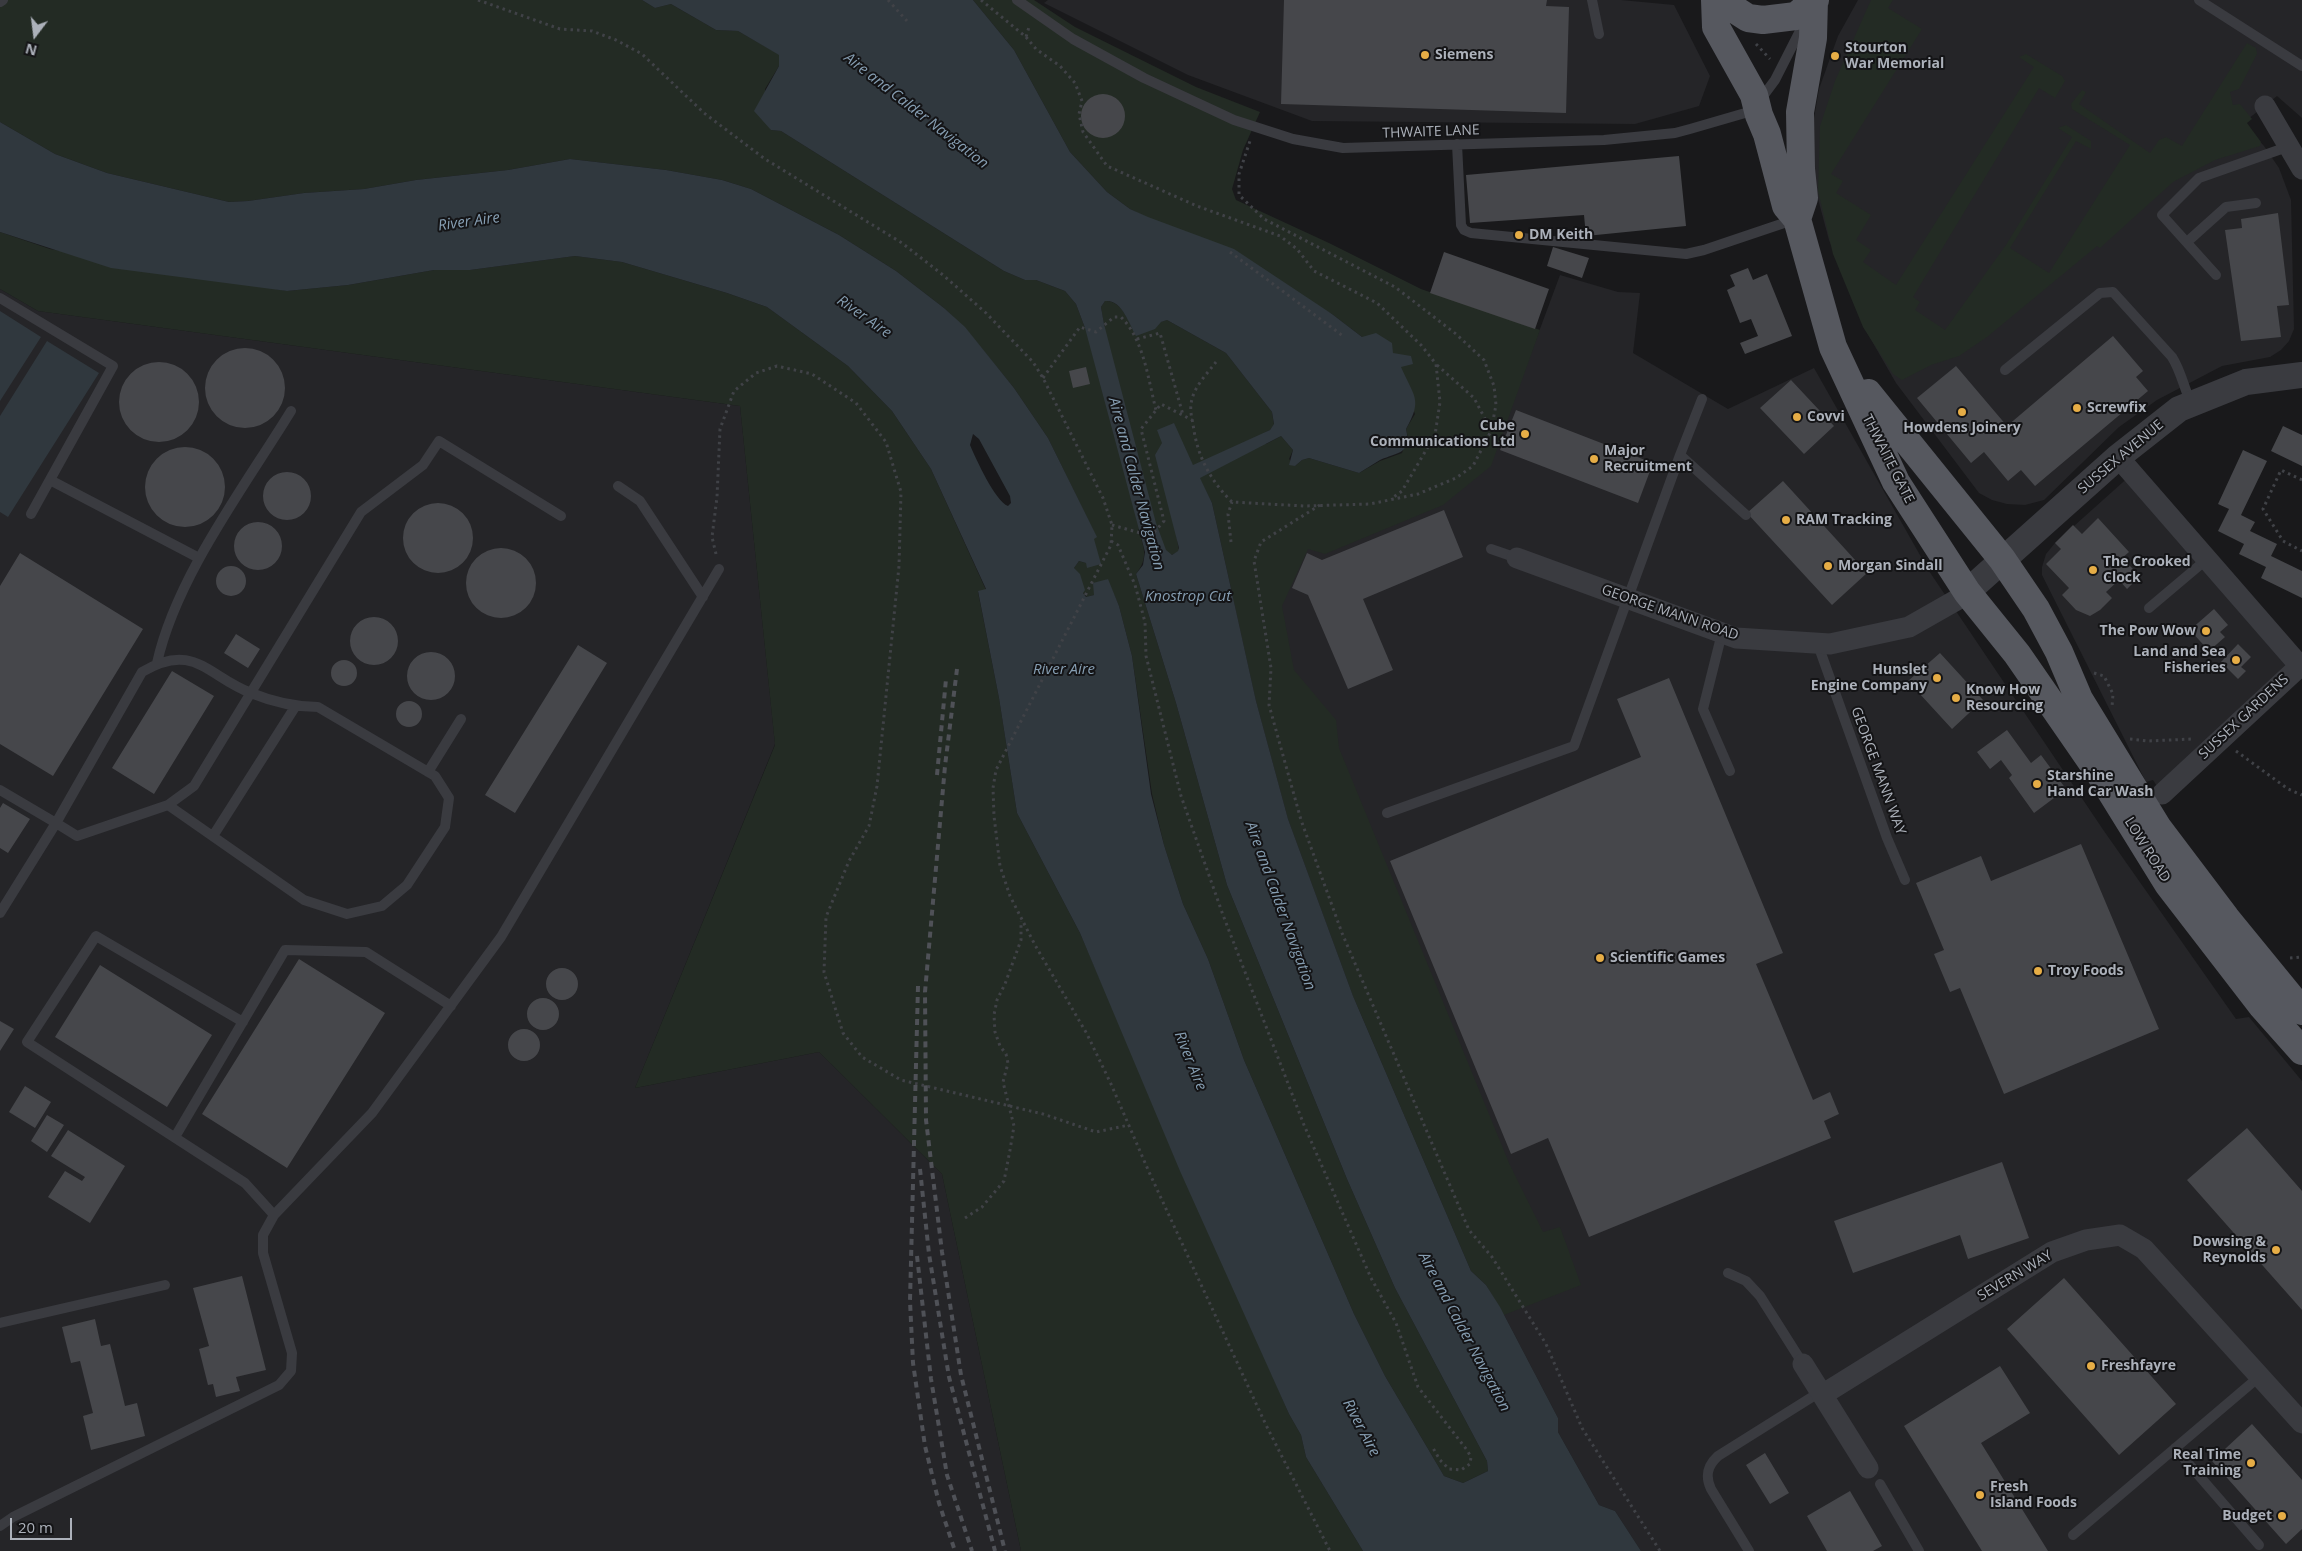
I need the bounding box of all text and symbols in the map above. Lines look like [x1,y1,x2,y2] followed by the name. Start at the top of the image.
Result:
[10,10,60,60] north arrow
[23,39,39,61] text: N
[1845,40,1944,72] place label: Stourton War Memorial
[1435,47,1493,63] place label: Siemens
[840,49,992,173] water label: Aire and Calder Navigation
[1419,49,1431,61] marker: Siemens
[1829,50,1841,62] marker: Stourton War Memorial
[1382,122,1480,142] street label: THWAITE LANE
[437,209,501,235] water label: River Aire
[1529,227,1593,243] place label: DM Keith
[1513,229,1525,241] marker: DM Keith
[833,292,895,342] water label: River Aire
[1104,396,1168,572] water label: Aire and Calder Navigation
[2087,400,2146,416] place label: Screwfix
[2071,402,2083,414] marker: Screwfix
[1956,406,1968,418] marker: Howdens Joinery
[1807,409,1845,425] place label: Covvi
[1791,411,1803,423] marker: Covvi
[1858,412,1918,506] street label: THWAITE GATE
[2075,416,2167,498] street label: SUSSEX AVENUE
[1370,418,1515,451] place label: Cube Communications Ltd
[1903,420,2021,436] place label: Howdens Joinery
[1519,428,1531,440] marker: Cube Communications Ltd
[1604,443,1692,476] place label: Major Recruitment
[1588,453,1600,465] marker: Major Recruitment
[1796,512,1892,528] place label: RAM Tracking
[1780,514,1792,526] marker: RAM Tracking
[2103,554,2191,586] place label: The Crooked Clock
[1838,558,1942,574] place label: Morgan Sindall
[1822,560,1834,572] marker: Morgan Sindall
[2087,564,2099,576] marker: The Crooked Clock
[1599,582,1741,644] street label: GEORGE MANN ROAD
[1145,588,1231,606] water label: Knostrop Cut
[2100,623,2196,639] place label: The Pow Wow
[2200,625,2212,637] marker: The Pow Wow
[2133,644,2226,676] place label: Land and Sea Fisheries
[2230,654,2242,666] marker: Land and Sea Fisheries
[1033,661,1095,679] water label: River Aire
[1811,662,1927,694] place label: Hunslet Engine Company
[2196,671,2292,763] street label: SUSSEX GARDENS
[1931,672,1943,684] marker: Hunslet Engine Company
[1966,682,2043,714] place label: Know How Resourcing
[1950,692,1962,704] marker: Know How Resourcing
[1847,705,1909,837] street label: GEORGE MANN WAY
[2047,768,2153,800] place label: Starshine Hand Car Wash
[2031,778,2043,790] marker: Starshine Hand Car Wash
[2120,814,2174,886] street label: LOW ROAD
[1241,819,1319,993] water label: Aire and Calder Navigation
[1610,950,1725,966] place label: Scientific Games
[1594,952,1606,964] marker: Scientific Games
[2048,963,2124,979] place label: Troy Foods
[2032,965,2044,977] marker: Troy Foods
[1170,1029,1210,1093] water label: River Aire
[2193,1234,2266,1266] place label: Dowsing & Reynolds
[2270,1244,2282,1256] marker: Dowsing & Reynolds
[1975,1247,2055,1305] street label: SEVERN WAY
[1414,1249,1514,1415] water label: Aire and Calder Navigation
[2101,1358,2176,1374] place label: Freshfayre
[2085,1360,2097,1372] marker: Freshfayre
[1338,1396,1384,1460] water label: River Aire
[2173,1447,2241,1480] place label: Real Time Training
[2245,1457,2257,1469] marker: Real Time Training
[1990,1479,2077,1511] place label: Fresh Island Foods
[1974,1489,1986,1501] marker: Fresh Island Foods
[12,1508,75,1540] scale bar
[2222,1508,2272,1524] place label: Budget
[2276,1510,2288,1522] marker: Budget
[18,1517,53,1537] text: 20 m

